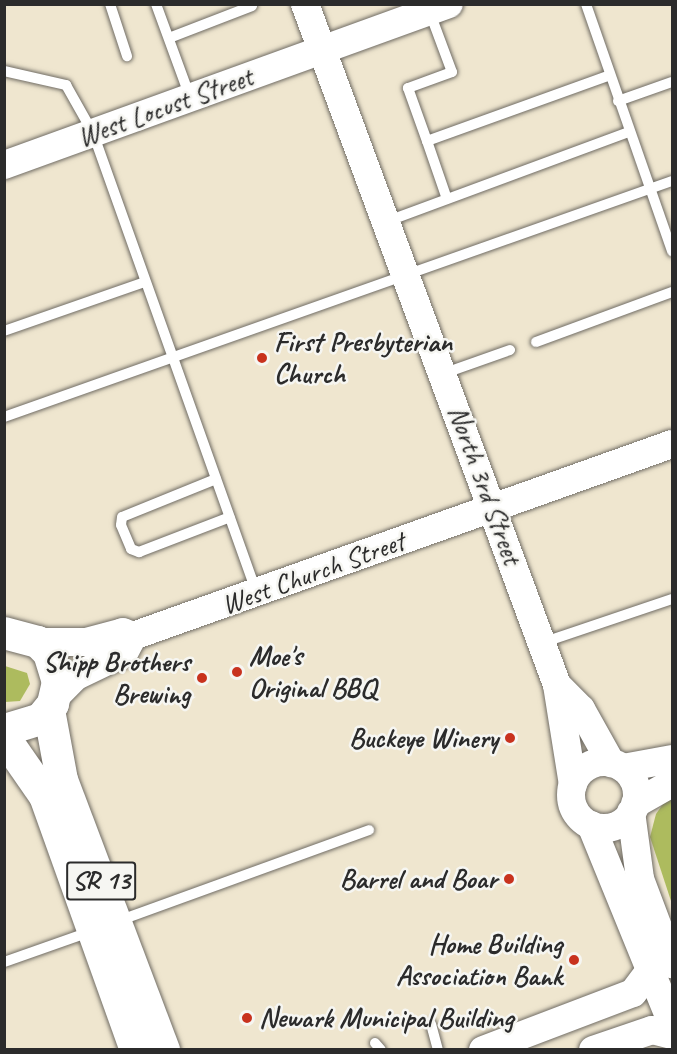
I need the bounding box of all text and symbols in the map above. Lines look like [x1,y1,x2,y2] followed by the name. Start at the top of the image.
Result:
[73,60,257,154] street label: West Locust Street
[274,325,453,391] place label: First Presbyterian Church
[255,351,269,365] marker: First Presbyterian Church
[441,401,529,569] street label: North 3rd Street
[217,524,409,622] street label: West Church Street
[249,639,375,705] place label: Moe's Original BBQ
[43,645,190,711] place label: Shipp Brothers Brewing
[230,665,244,679] marker: Moe's Original BBQ
[195,671,209,685] marker: Shipp Brothers Brewing
[349,721,498,755] place label: Buckeye Winery
[503,731,517,745] marker: Buckeye Winery
[65,857,137,905] road number: SR 13
[339,862,497,896] place label: Barrel and Boar
[502,872,516,886] marker: Barrel and Boar
[395,927,562,993] place label: Home Building Association Bank
[567,953,581,967] marker: Home Building Association Bank
[259,1001,514,1035] place label: Newark Municipal Building
[240,1011,254,1025] marker: Newark Municipal Building

